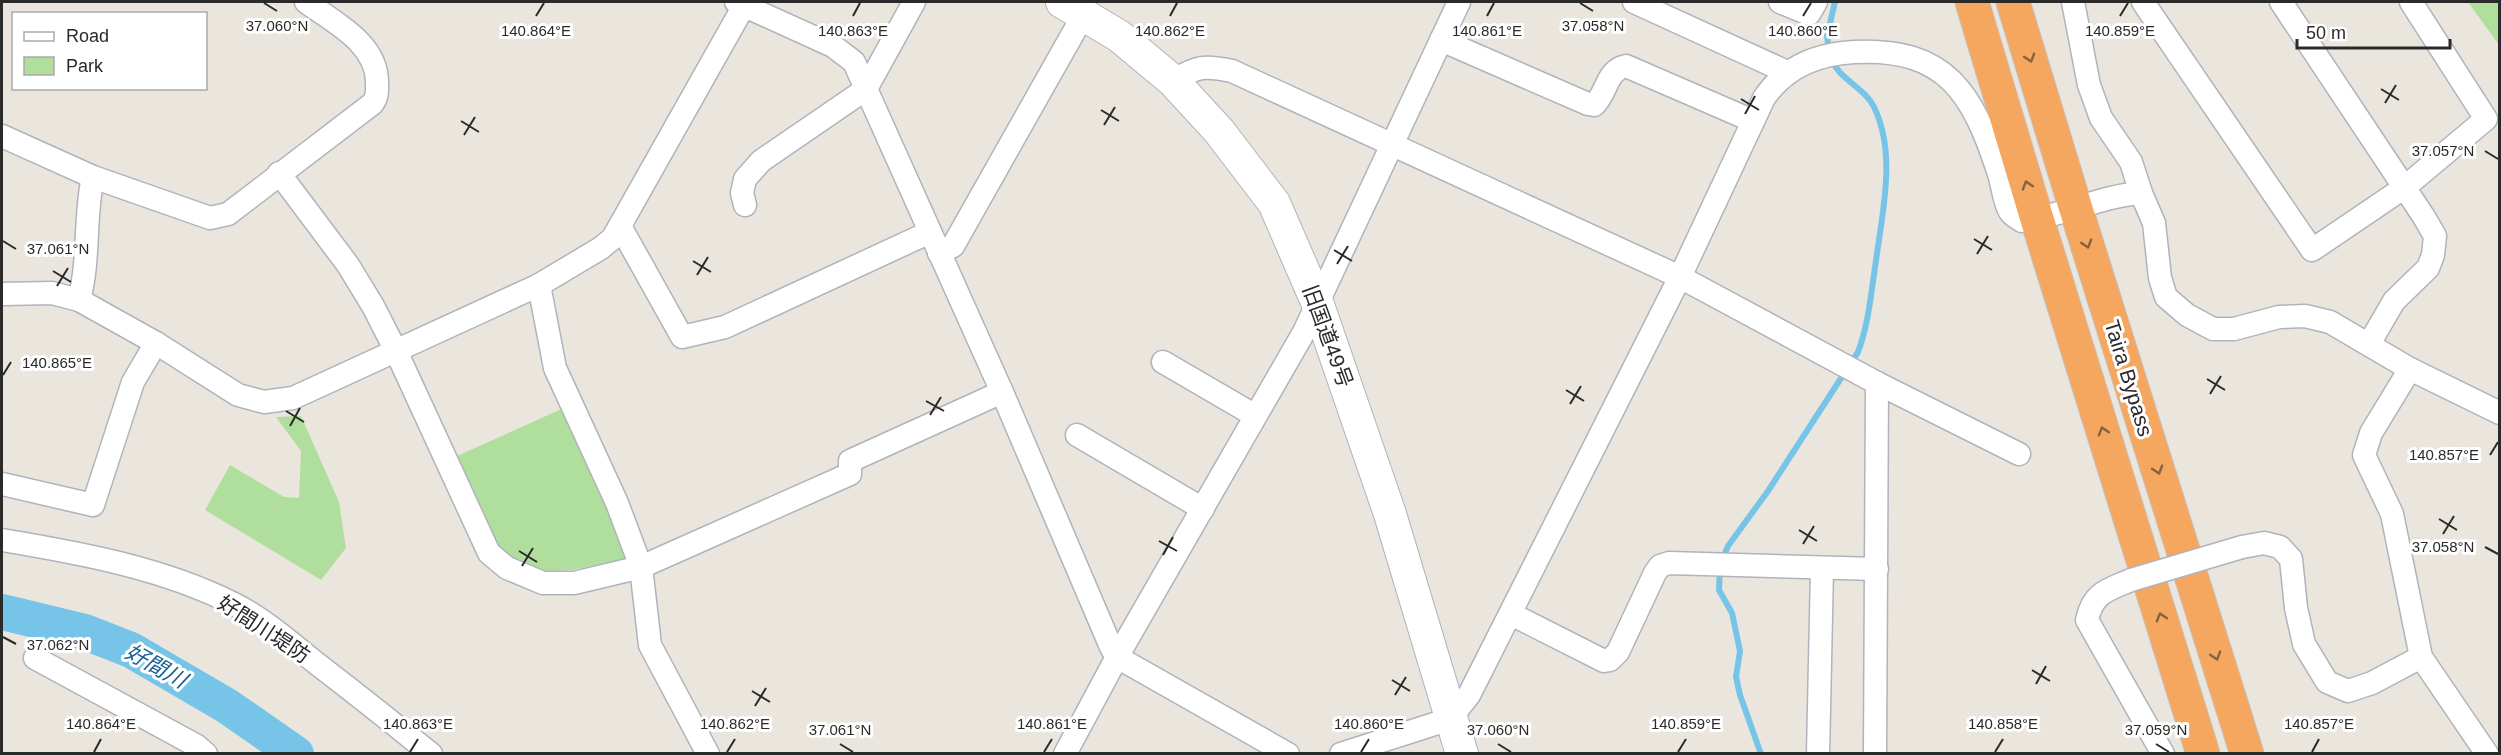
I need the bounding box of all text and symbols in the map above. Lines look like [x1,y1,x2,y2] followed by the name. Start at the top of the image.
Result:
[12,12,207,90] legend
[2297,12,2450,50] scale bar
[246,17,308,34] text: 37.060°N
[1562,17,1624,34] text: 37.058°N
[501,22,571,39] text: 140.864°E
[818,22,888,39] text: 140.863°E
[1135,22,1205,39] text: 140.862°E
[1452,22,1522,39] text: 140.861°E
[1768,22,1838,39] text: 140.860°E
[2085,22,2155,39] text: 140.859°E
[2306,23,2346,43] text: 50 m
[66,26,109,46] text: Road
[2023,52,2035,62] one-way arrow
[66,56,104,76] text: Park
[2412,142,2474,159] text: 37.057°N
[2022,180,2034,191] one-way arrow
[2080,238,2092,249] one-way arrow
[27,240,89,257] text: 37.061°N
[1299,282,1357,390] street label: 旧国道49号
[2100,317,2158,439] street label: Taira Bypass
[22,354,92,371] text: 140.865°E
[2098,426,2110,437] one-way arrow
[2409,446,2479,463] text: 140.857°E
[2151,464,2163,475] one-way arrow
[2412,538,2474,555] text: 37.058°N
[214,591,314,667] street label: 好間川堤防
[2155,612,2168,623] one-way arrow
[27,636,89,653] text: 37.062°N
[121,639,193,694] water label: 好間川
[2209,650,2221,661] one-way arrow
[66,715,136,732] text: 140.864°E
[383,715,453,732] text: 140.863°E
[700,715,770,732] text: 140.862°E
[1017,715,1087,732] text: 140.861°E
[1334,715,1404,732] text: 140.860°E
[1651,715,1721,732] text: 140.859°E
[1968,715,2038,732] text: 140.858°E
[2284,715,2354,732] text: 140.857°E
[809,721,871,738] text: 37.061°N
[1467,721,1529,738] text: 37.060°N
[2125,721,2187,738] text: 37.059°N

